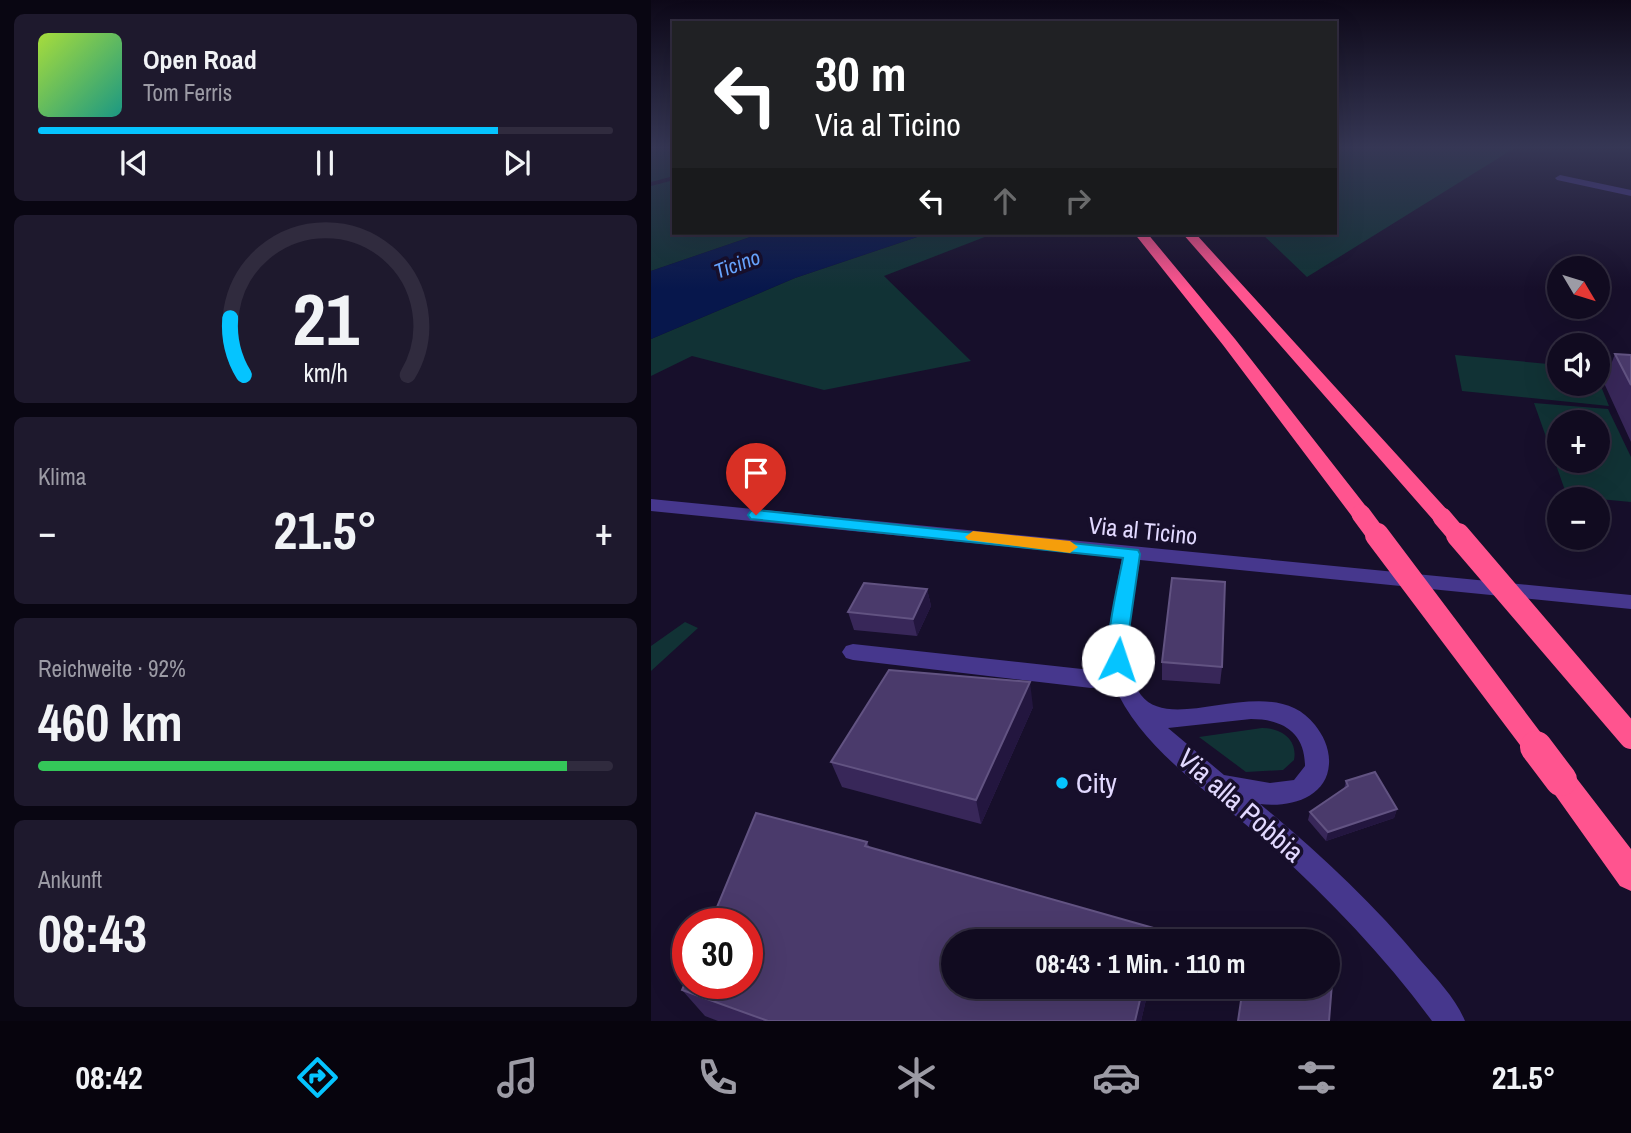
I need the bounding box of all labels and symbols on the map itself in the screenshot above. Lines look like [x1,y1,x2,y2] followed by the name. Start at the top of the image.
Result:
[710,242,764,286] water label: Ticino
[1547,256,1610,318] north arrow
[726,443,786,515] pin
[1087,508,1199,552] street label: Via al Ticino
[1081,623,1155,697] position arrow
[1170,740,1312,870] street label: Via alla Pobbia
[1076,764,1117,802] place label: City
[1054,775,1070,791] marker: City
[672,908,763,999] speed limit sign: 30

